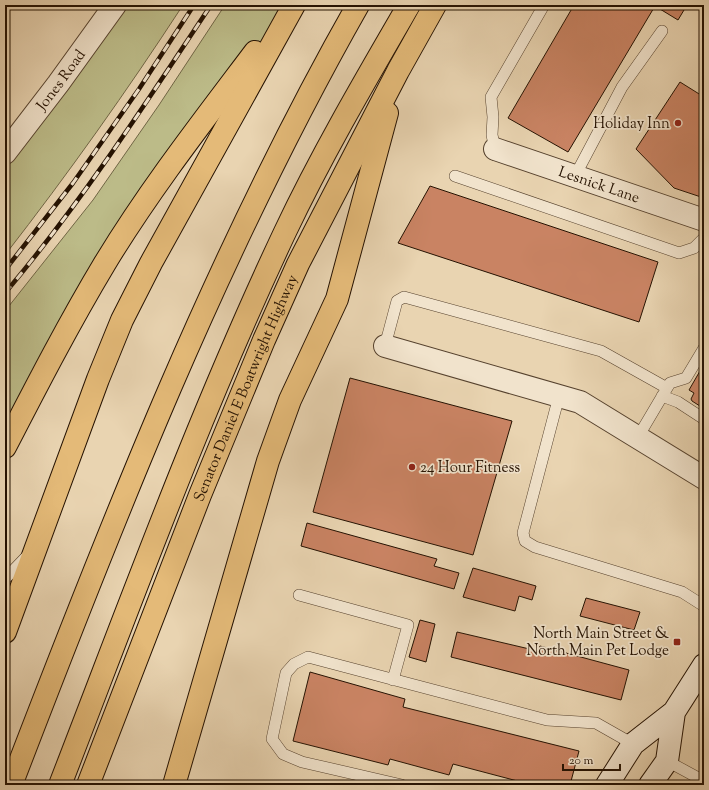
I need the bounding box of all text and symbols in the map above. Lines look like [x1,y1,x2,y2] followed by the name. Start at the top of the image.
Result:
[32,45,92,116] street label: Jones Road
[593,114,670,135] place label: Holiday Inn
[673,118,683,128] marker: Holiday Inn
[555,162,642,209] street label: Lesnick Lane
[189,271,304,505] street label: Senator Daniel E Boatwright Highway
[420,458,520,479] place label: 24 Hour Fitness
[407,462,417,472] marker: 24 Hour Fitness
[526,624,670,662] place label: North Main Street & North Main Pet Lodge
[672,637,682,647] marker: North Main Street & North Main Pet Lodge
[563,746,620,772] scale bar
[569,752,594,770] text: 20 m

